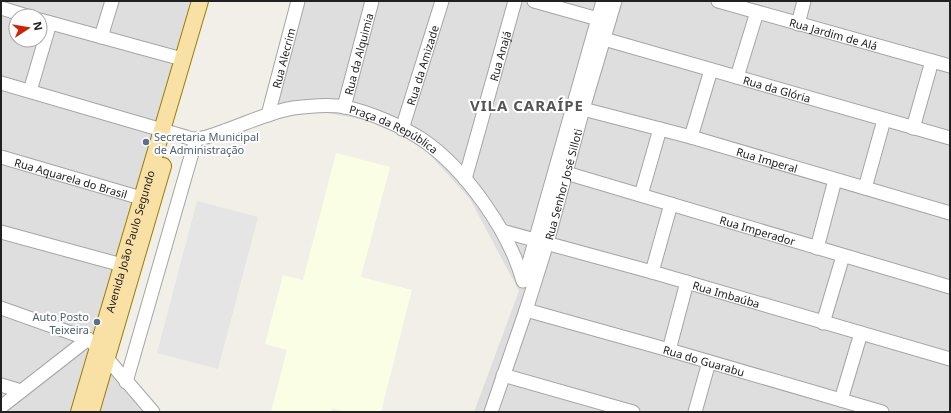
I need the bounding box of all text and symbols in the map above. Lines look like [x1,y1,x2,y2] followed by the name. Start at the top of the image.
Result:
[8,8,48,48] north arrow
[340,11,376,96] street label: Rua da Alquimia
[788,14,879,53] street label: Rua Jardim de Alá
[30,20,47,32] text: N
[402,23,442,107] street label: Rua da Amizade
[268,26,298,90] street label: Rua Alecrim
[485,29,514,83] street label: Rua Anajá
[742,72,813,105] street label: Rua da Glória
[470,95,584,115] district label: VILA CARAÍPE
[348,101,442,156] street label: Praça da República
[541,127,585,242] street label: Rua Senhor José Silloti
[154,129,259,157] place label: Secretaria Municipal de Administração
[141,137,151,147] marker: Secretaria Municipal de Administração
[735,143,800,175] street label: Rua Imperal
[13,154,129,201] street label: Rua Aquarela do Brasil
[101,168,157,314] street label: Avenida João Paulo Segundo
[718,212,798,248] street label: Rua Imperador
[691,277,762,311] street label: Rua Imbaúba
[32,309,89,337] place label: Auto Posto Teixeira
[92,317,102,327] marker: Auto Posto Teixeira
[662,341,747,379] street label: Rua do Guarabu

